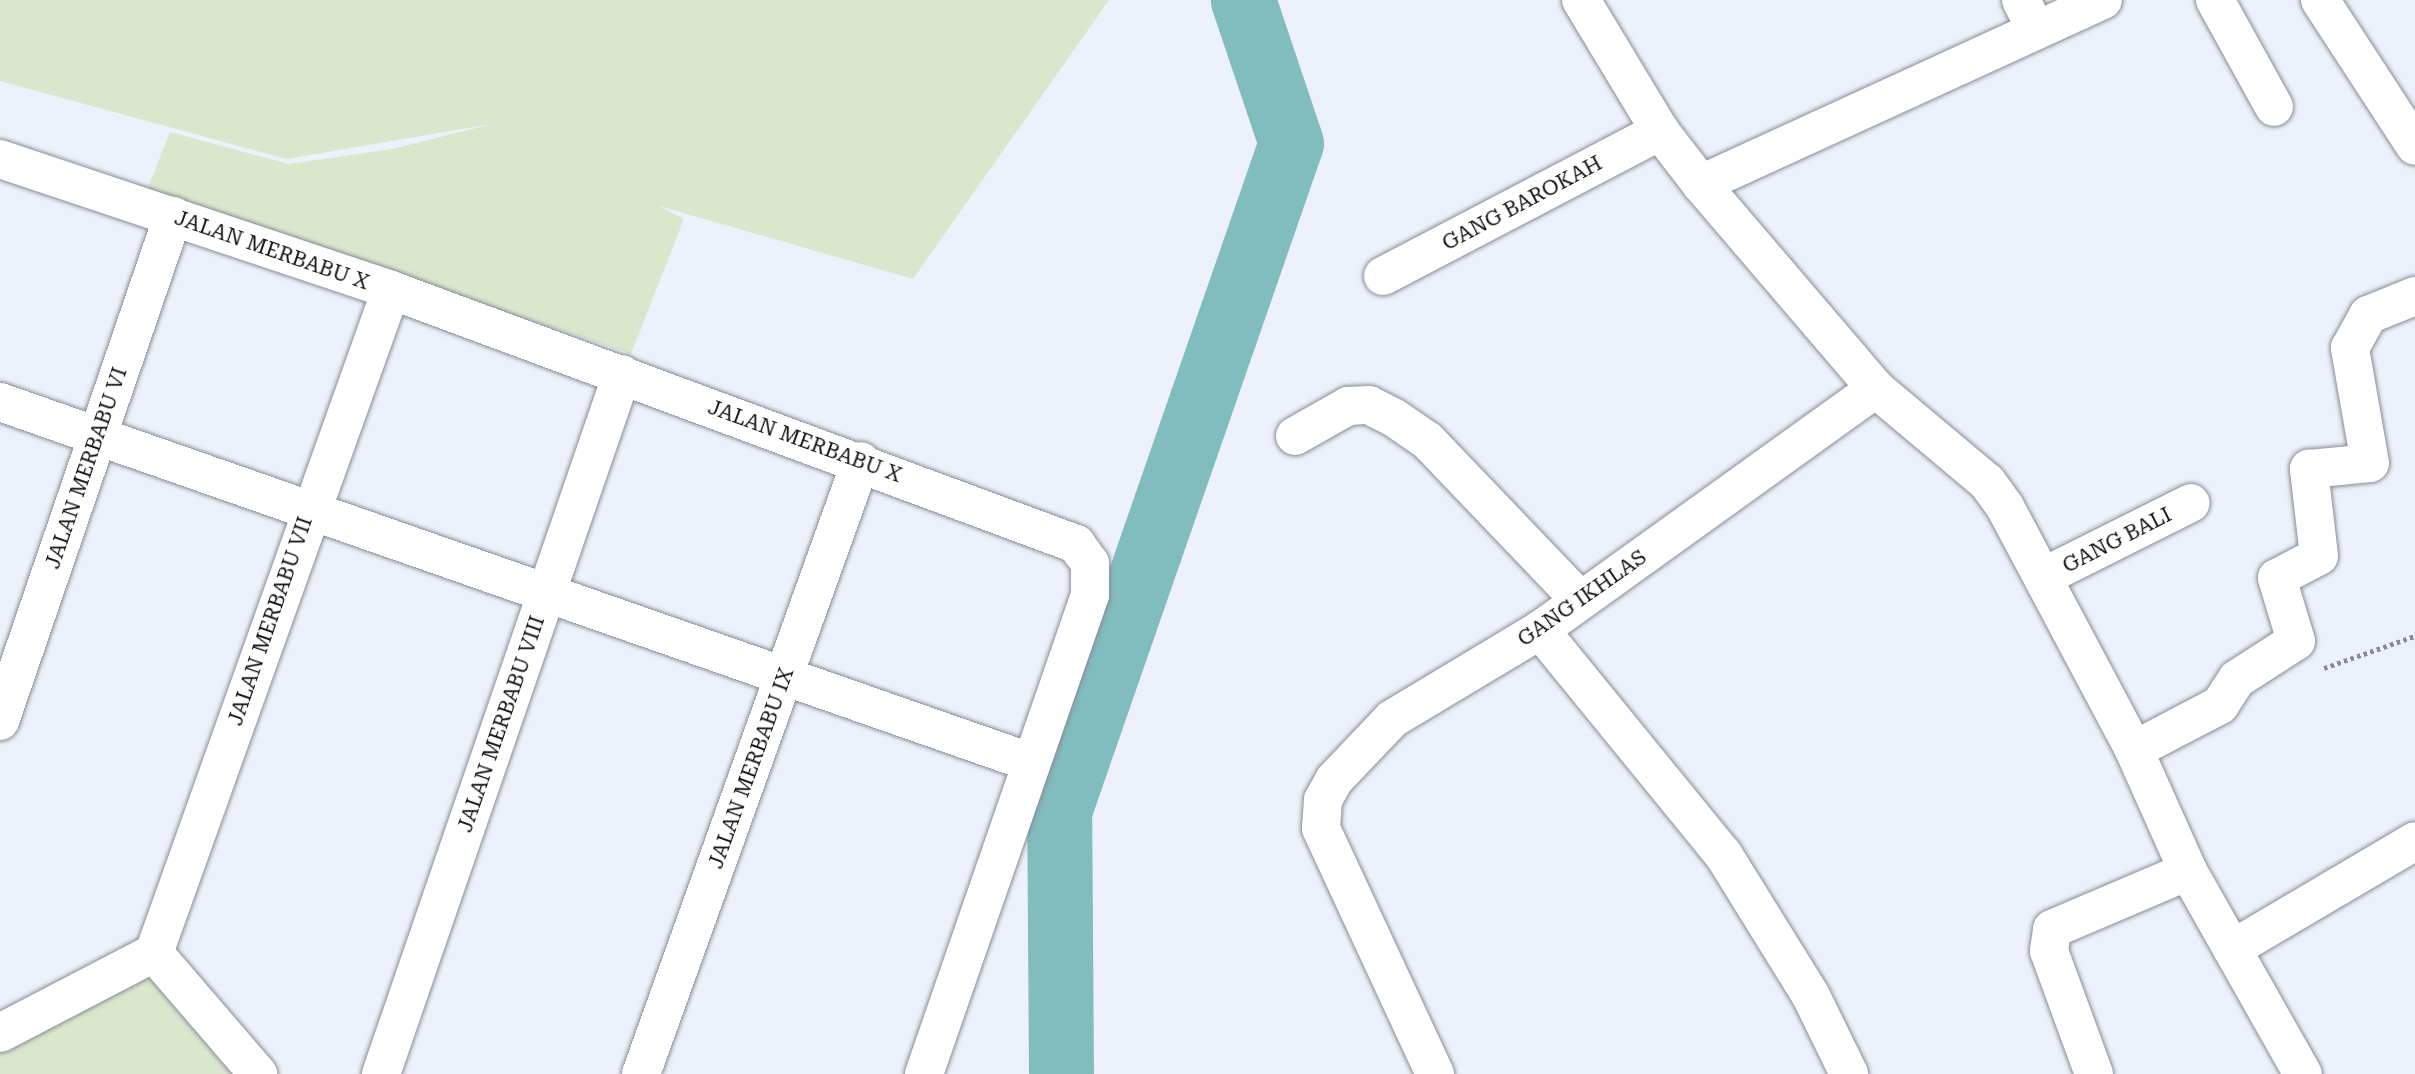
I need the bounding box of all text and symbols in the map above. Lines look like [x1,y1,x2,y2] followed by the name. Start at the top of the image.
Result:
[1438,150,1606,256] street label: GANG BAROKAH
[171,205,373,295] street label: JALAN MERBABU X
[40,364,132,572] street label: JALAN MERBABU VI
[705,394,905,488] street label: JALAN MERBABU X
[2058,502,2176,578] street label: GANG BALI
[222,513,318,729] street label: JALAN MERBABU VII
[1513,544,1651,652] street label: GANG IKHLAS
[452,613,550,835] street label: JALAN MERBABU VIII
[703,664,799,872] street label: JALAN MERBABU IX

